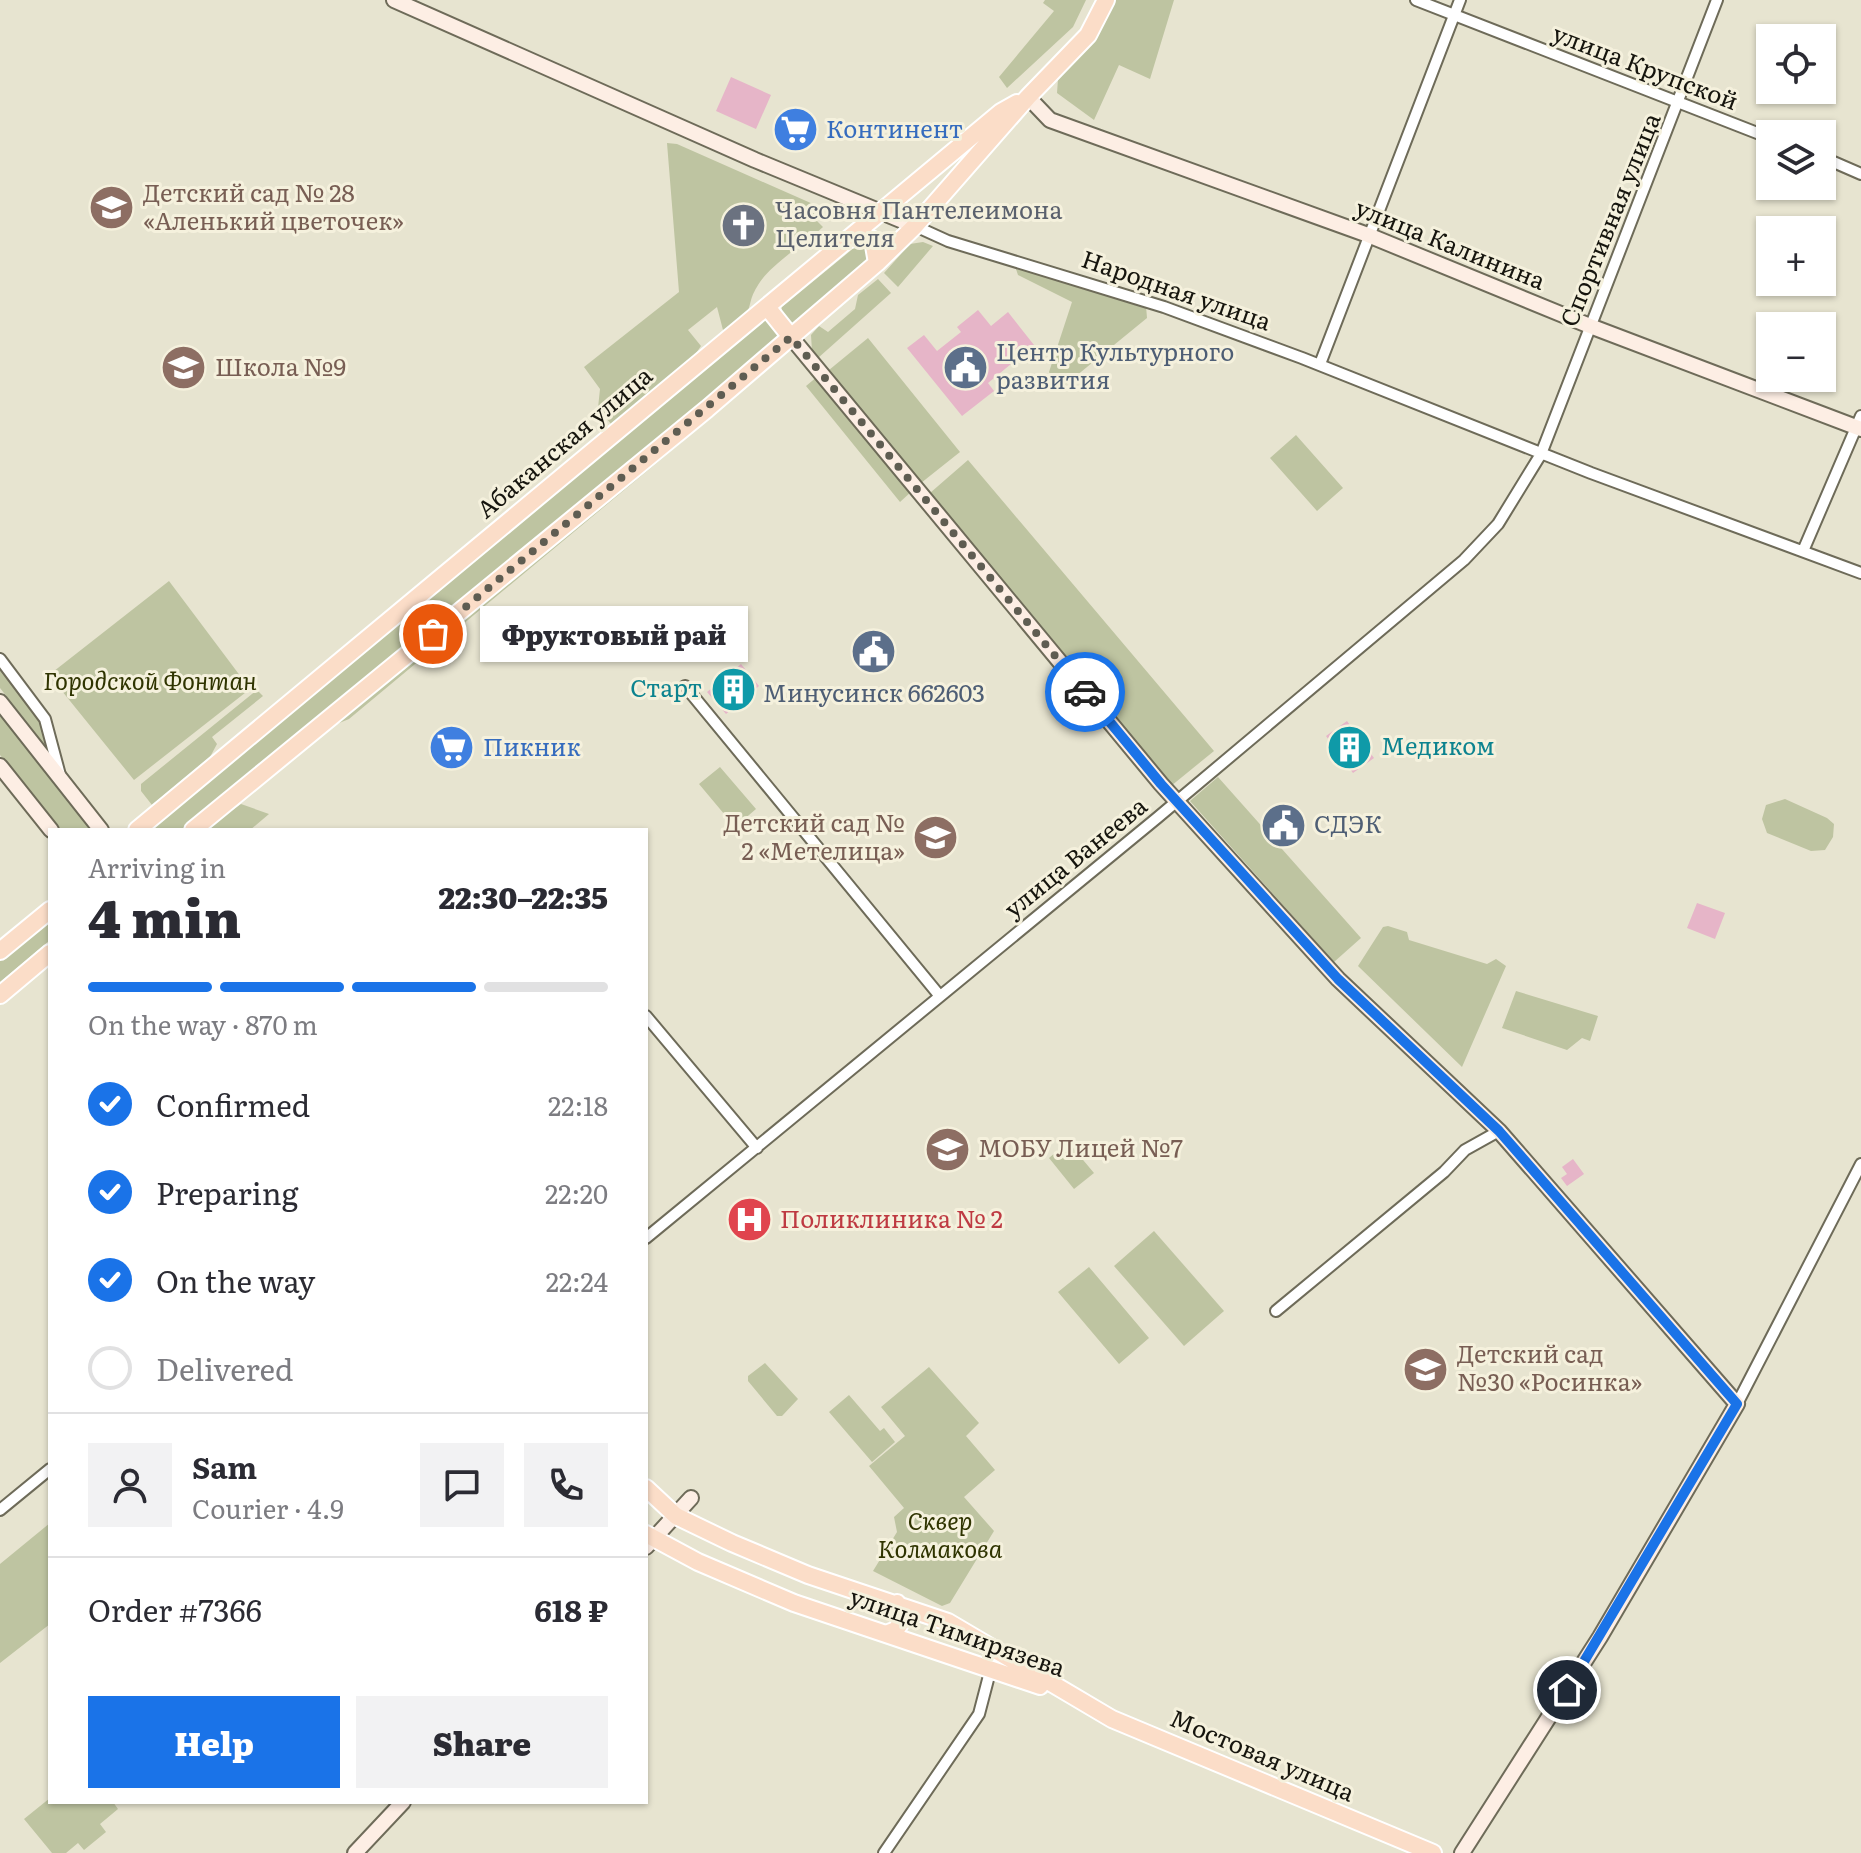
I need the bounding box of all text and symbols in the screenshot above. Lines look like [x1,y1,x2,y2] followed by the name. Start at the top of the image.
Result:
[1548,14,1744,117] street label: улица Крупской
[1756,24,1836,392] map controls
[1756,24,1836,104] button: locate
[771,106,819,154] supermarket icon: Континент
[1550,107,1668,331] street label: Спортивная улица
[826,110,963,145] place label: Континент
[1756,120,1836,200] button: layers
[143,174,404,237] place label: Детский сад № 28 «Аленький цветочек»
[88,184,136,232] school or university icon: Детский сад № 28 «Аленький цветочек»
[1351,189,1551,297] street label: улица Калинина
[775,191,1062,254] place label: Часовня Пантелеимона Целителя
[720,201,768,249] church icon: Часовня Пантелеимона Целителя
[1756,216,1836,296] button: +
[1077,240,1276,337] street label: Народная улица
[1756,312,1836,392] button: −
[996,333,1234,396] place label: Центр Культурного развития
[941,343,989,391] public building icon: Центр Культурного развития
[160,344,208,392] school or university icon: Школа №9
[215,348,346,383] place label: Школа №9
[468,357,659,525] street label: Абаканская улица
[399,600,467,668] pin
[481,606,749,662] callout: Фруктовый рай
[411,612,455,656] icon: bag
[502,614,726,653] text: Фруктовый рай
[850,628,898,676] public building icon: Минусинск 662603
[1045,652,1125,732] courier
[43,662,257,697] park label: Городской Фонтан
[709,665,757,713] building icon: Старт
[630,669,702,704] place label: Старт
[1063,670,1107,714] icon: car
[763,674,985,709] place label: Минусинск 662603
[1326,723,1374,771] building icon: Медиком
[428,724,476,772] supermarket icon: Пикник
[1381,727,1495,762] place label: Медиком
[483,728,581,763] place label: Пикник
[995,787,1153,925] street label: улица Ванеева
[1259,801,1307,849] public building icon: СДЭК
[723,804,905,867] place label: Детский сад № 2 «Метелица»
[1314,805,1382,840] place label: СДЭК
[912,814,960,862] school or university icon: Детский сад № 2 «Метелица»
[88,847,226,886] text: Arriving in
[438,874,608,918] text: 22:30–22:35
[88,877,241,954] text: 4 min
[88,1004,318,1043] text: On the way · 870 m
[88,1082,132,1126] icon: check
[156,1082,310,1126] text: Confirmed
[548,1085,608,1124] text: 22:18
[923,1125,971,1173] school or university icon: МОБУ Лицей №7
[978,1129,1183,1164] place label: МОБУ Лицей №7
[88,1170,132,1214] icon: check
[156,1170,298,1214] text: Preparing
[545,1173,608,1212] text: 22:20
[725,1196,773,1244] hospital icon: Поликлиника № 2
[780,1200,1003,1235] place label: Поликлиника № 2
[88,1258,132,1302] icon: check
[156,1258,315,1302] text: On the way
[546,1261,608,1300] text: 22:24
[1457,1335,1643,1398] place label: Детский сад №30 «Росинка»
[1402,1345,1450,1393] school or university icon: Детский сад №30 «Росинка»
[156,1346,293,1390] text: Delivered
[88,1443,172,1527] button: person
[420,1443,504,1527] button: chat
[524,1443,608,1527] button: phone
[192,1444,257,1488] text: Sam
[192,1488,344,1527] text: Courier · 4.9
[878,1502,1003,1565] park label: Сквер Колмакова
[845,1577,1070,1684] street label: улица Тимирязева
[88,1587,262,1631] text: Order #7366
[534,1587,608,1631] text: 618 ₽
[1533,1656,1601,1724] pin
[1545,1668,1589,1712] icon: home
[88,1696,340,1788] button: Help
[356,1696,608,1788] button: Share
[1165,1699,1361,1808] street label: Мостовая улица

